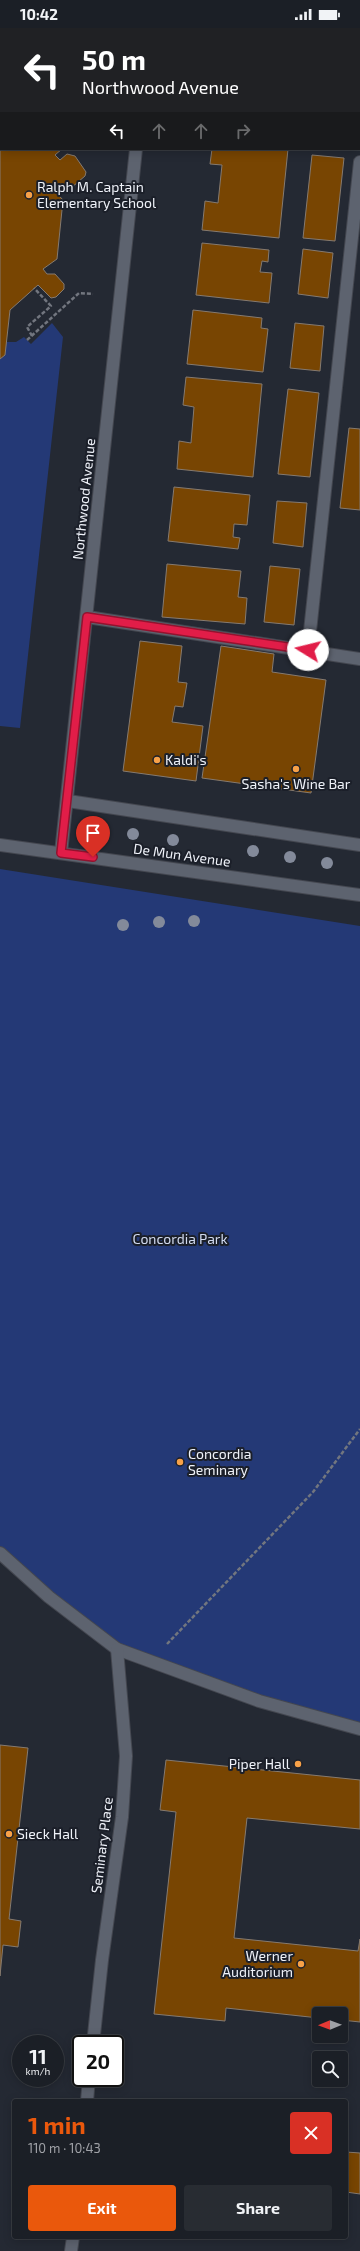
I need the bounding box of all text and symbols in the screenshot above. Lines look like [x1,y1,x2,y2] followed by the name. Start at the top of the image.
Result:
[20,5,58,23] text: 10:42
[82,42,146,76] text: 50 m
[16,44,68,96] icon: left
[82,76,239,98] text: Northwood Avenue
[106,120,128,142] icon: left
[148,120,170,142] icon: ahead
[190,120,212,142] icon: ahead
[232,120,254,142] icon: right
[37,178,157,211] place label: Ralph M. Captain Elementary School
[24,190,34,200] marker: Ralph M. Captain Elementary School
[69,437,98,561] street label: Northwood Avenue
[287,629,329,671] position arrow
[165,751,207,768] place label: Kaldi's
[152,755,162,765] marker: Kaldi's
[291,764,301,774] marker: Sasha's Wine Bar
[242,775,351,792] place label: Sasha's Wine Bar
[76,816,110,857] pin
[82,822,104,844] icon: arrive
[132,839,232,870] street label: De Mun Avenue
[132,1230,228,1247] park label: Concordia Park
[188,1445,251,1478] place label: Concordia Seminary
[175,1457,185,1467] marker: Concordia Seminary
[229,1755,291,1772] place label: Piper Hall
[293,1759,303,1769] marker: Piper Hall
[87,1796,116,1894] street label: Seminary Place
[17,1825,79,1842] place label: Sieck Hall
[4,1829,14,1839] marker: Sieck Hall
[222,1947,293,1980] place label: Werner Auditorium
[296,1959,306,1969] marker: Werner Auditorium
[312,2007,348,2043] north arrow
[312,2007,348,2087] map controls
[72,2035,124,2087] speed limit sign: 20
[29,2044,47,2068] text: 11
[312,2051,348,2087] button: search
[26,2065,50,2077] text: km/h
[28,2110,86,2139] text: 1 min
[290,2112,332,2154] button: close
[28,2140,101,2156] text: 110 m · 10:43
[28,2185,176,2231] button: Exit
[184,2185,332,2231] button: Share

